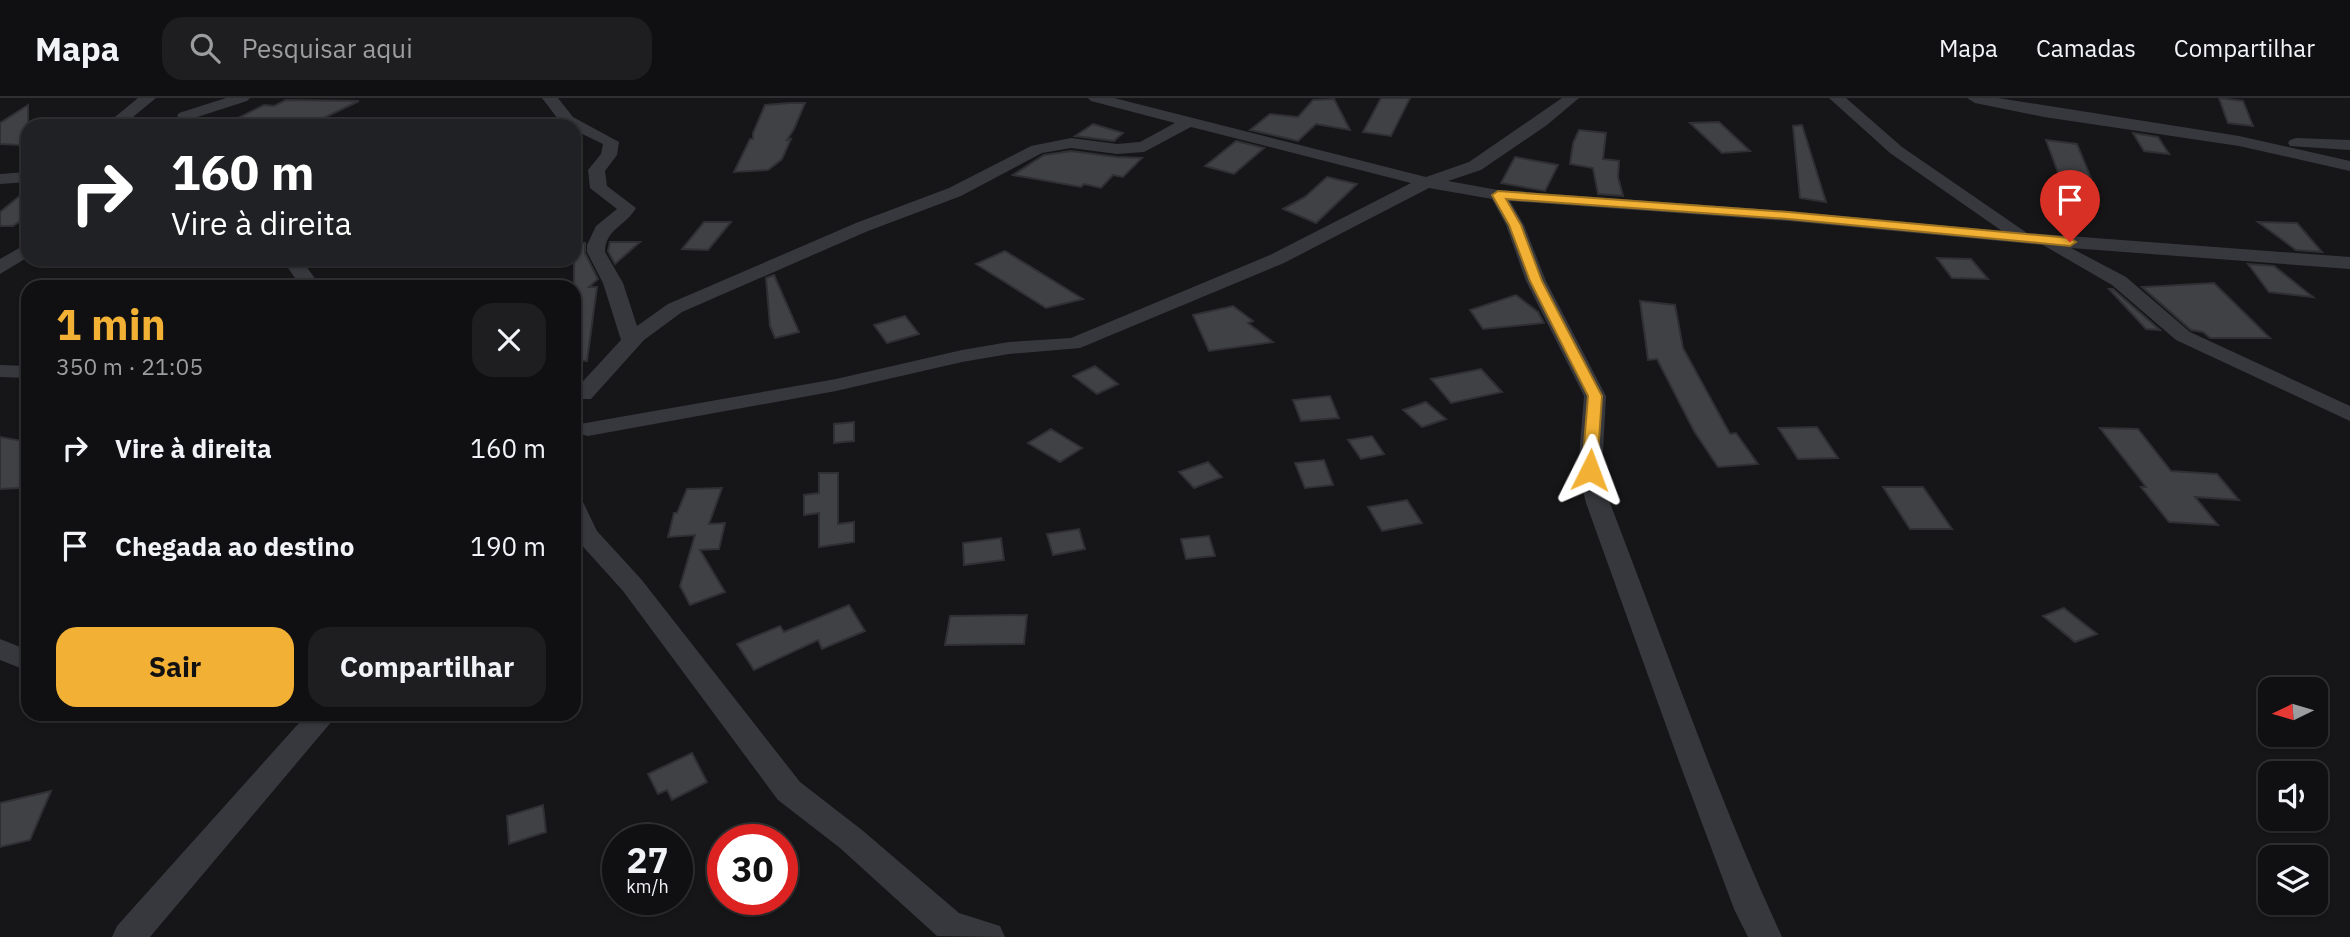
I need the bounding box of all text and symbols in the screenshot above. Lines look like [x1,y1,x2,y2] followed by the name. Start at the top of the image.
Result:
[162,17,652,80] search box
[35,27,120,70] text: Mapa
[186,29,224,67] icon: search
[242,31,413,65] text: Pesquisar aqui
[1939,32,1998,64] text: Mapa
[2036,32,2136,64] text: Camadas
[2174,32,2315,64] text: Compartilhar
[171,140,315,203] text: 160 m
[56,147,147,238] icon: right
[2040,170,2100,242] pin
[2051,181,2089,219] icon: arrive
[171,202,352,244] text: Vire à direita
[56,297,166,352] text: 1 min
[472,303,546,377] button: close
[56,351,203,381] text: 350 m · 21:05
[56,429,94,467] icon: right
[115,431,272,465] text: Vire à direita
[470,431,546,465] text: 160 m
[1553,433,1627,507] position arrow
[56,527,94,565] icon: arrive
[115,529,354,563] text: Chegada ao destino
[470,529,546,563] text: 190 m
[56,627,294,707] button: Sair
[308,627,546,707] button: Compartilhar
[2258,677,2328,747] north arrow
[2258,677,2328,915] map controls
[2258,761,2328,831] button: sound
[707,824,798,915] speed limit sign: 30
[626,837,669,883] text: 27
[2258,845,2328,915] button: layers
[626,875,669,898] text: km/h

